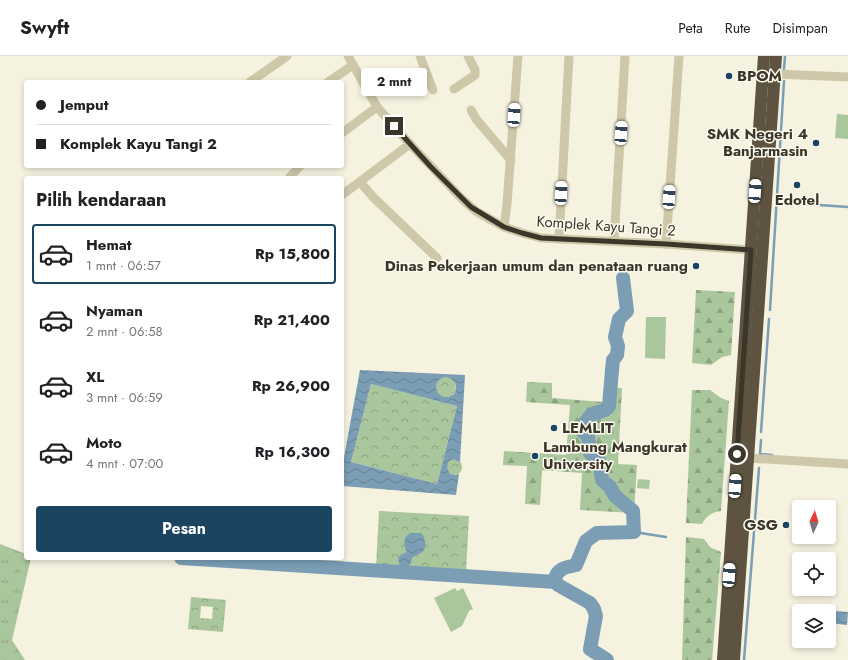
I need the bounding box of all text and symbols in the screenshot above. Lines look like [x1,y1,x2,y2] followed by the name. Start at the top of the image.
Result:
[20,14,69,41] text: Swyft
[678,18,703,38] text: Peta
[725,18,751,38] text: Rute
[773,18,828,38] text: Disimpan
[737,65,782,87] place label: BPOM
[361,68,427,96] callout: 2 mnt
[724,71,734,81] marker: BPOM
[377,72,411,91] text: 2 mnt
[60,94,109,116] text: Jemput
[507,103,521,127] car
[385,117,403,135] route end
[614,121,628,145] car
[707,123,808,162] place label: SMK Negeri 4 Banjarmasin
[60,133,217,155] text: Komplek Kayu Tangi 2
[811,138,821,148] marker: SMK Negeri 4 Banjarmasin
[748,179,762,203] car
[792,180,802,190] marker: Edotel
[554,181,568,205] car
[662,185,676,209] car
[36,187,166,213] text: Pilih kendaraan
[775,189,819,211] place label: Edotel
[536,210,676,242] street label: Komplek Kayu Tangi 2
[86,234,132,256] text: Hemat
[38,236,74,272] icon: car
[255,243,330,265] text: Rp 15,800
[385,255,688,277] place label: Dinas Pekerjaan umum dan penataan ruang
[86,256,161,275] text: 1 mnt · 06:57
[691,261,701,271] marker: Dinas Pekerjaan umum dan penataan ruang
[86,300,143,322] text: Nyaman
[38,302,74,338] icon: car
[254,309,330,331] text: Rp 21,400
[86,322,163,341] text: 2 mnt · 06:58
[86,366,104,388] text: XL
[38,368,74,404] icon: car
[252,375,330,397] text: Rp 26,900
[86,388,163,407] text: 3 mnt · 06:59
[562,417,614,439] place label: LEMLIT
[549,423,559,433] marker: LEMLIT
[86,432,122,454] text: Moto
[38,434,74,470] icon: car
[543,436,687,475] place label: Lambung Mangkurat University
[255,441,330,463] text: Rp 16,300
[728,445,746,463] route start
[530,451,540,461] marker: Lambung Mangkurat University
[86,454,163,473] text: 4 mnt · 07:00
[728,474,742,498] car
[792,500,836,544] north arrow
[792,500,836,648] map controls
[36,506,332,552] button: Pesan
[744,514,778,536] place label: GSG
[781,520,791,530] marker: GSG
[792,552,836,596] button: locate
[722,563,736,587] car
[792,604,836,648] button: layers

